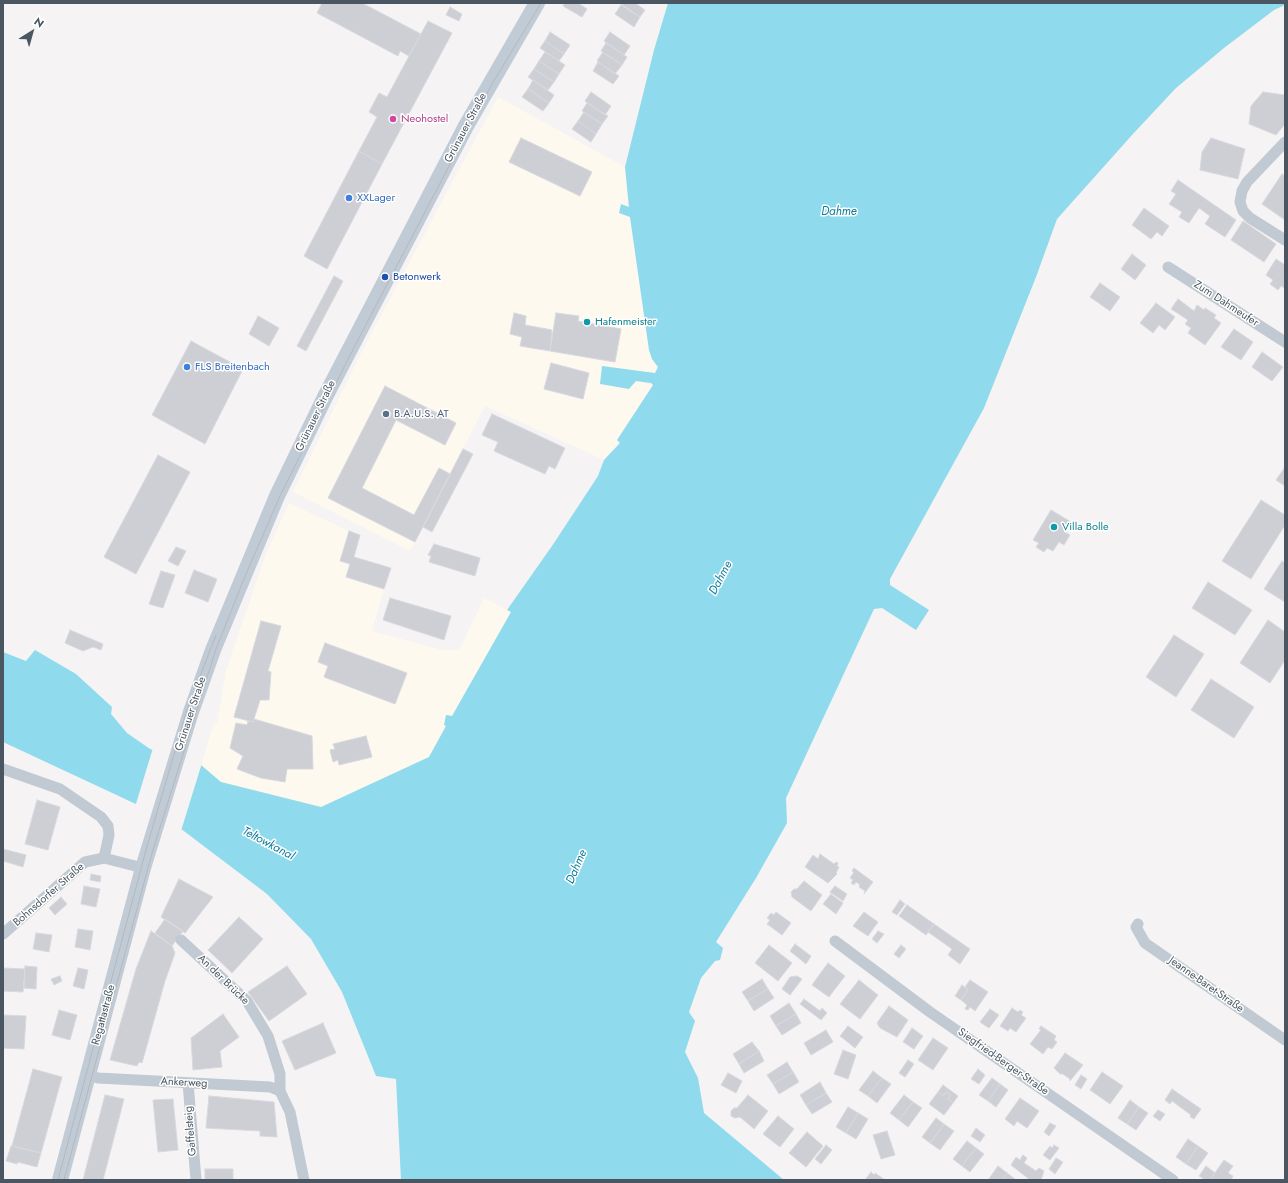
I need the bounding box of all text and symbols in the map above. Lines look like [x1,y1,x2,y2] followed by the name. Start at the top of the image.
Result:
[12,12,52,52] north arrow
[31,13,48,31] text: N
[442,91,490,165] street label: Grünauer Straße
[401,112,448,126] place label: Neohostel
[388,114,398,124] marker: Neohostel
[357,191,395,205] place label: XXLager
[344,193,354,203] marker: XXLager
[821,205,857,219] water label: Dahme
[393,270,441,284] place label: Betonwerk
[380,272,390,282] marker: Betonwerk
[1191,278,1261,330] street label: Zum Dahmeufer
[595,315,656,329] place label: Hafenmeister
[582,317,592,327] marker: Hafenmeister
[195,360,270,374] place label: FLS Breitenbach
[182,362,192,372] marker: FLS Breitenbach
[293,378,339,454] street label: Grünauer Straße
[394,407,449,421] place label: B.A.U.S. AT
[381,409,391,419] marker: B.A.U.S. AT
[1062,520,1109,534] place label: Villa Bolle
[1049,522,1059,532] marker: Villa Bolle
[706,559,736,597] water label: Dahme
[173,675,209,753] street label: Grünauer Straße
[239,824,297,864] water label: Teltowkanal
[563,848,591,886] water label: Dahme
[11,861,87,929] street label: Bohnsdorfer Straße
[194,952,252,1008] street label: An der Brücke
[1166,954,1246,1016] street label: Jeanne-Baret-Straße
[90,983,118,1047] street label: Regattastraße
[955,1026,1051,1098] street label: Siegfried-Berger-Straße
[160,1075,208,1091] street label: Ankerweg
[182,1105,200,1157] street label: Gaffelsteig

